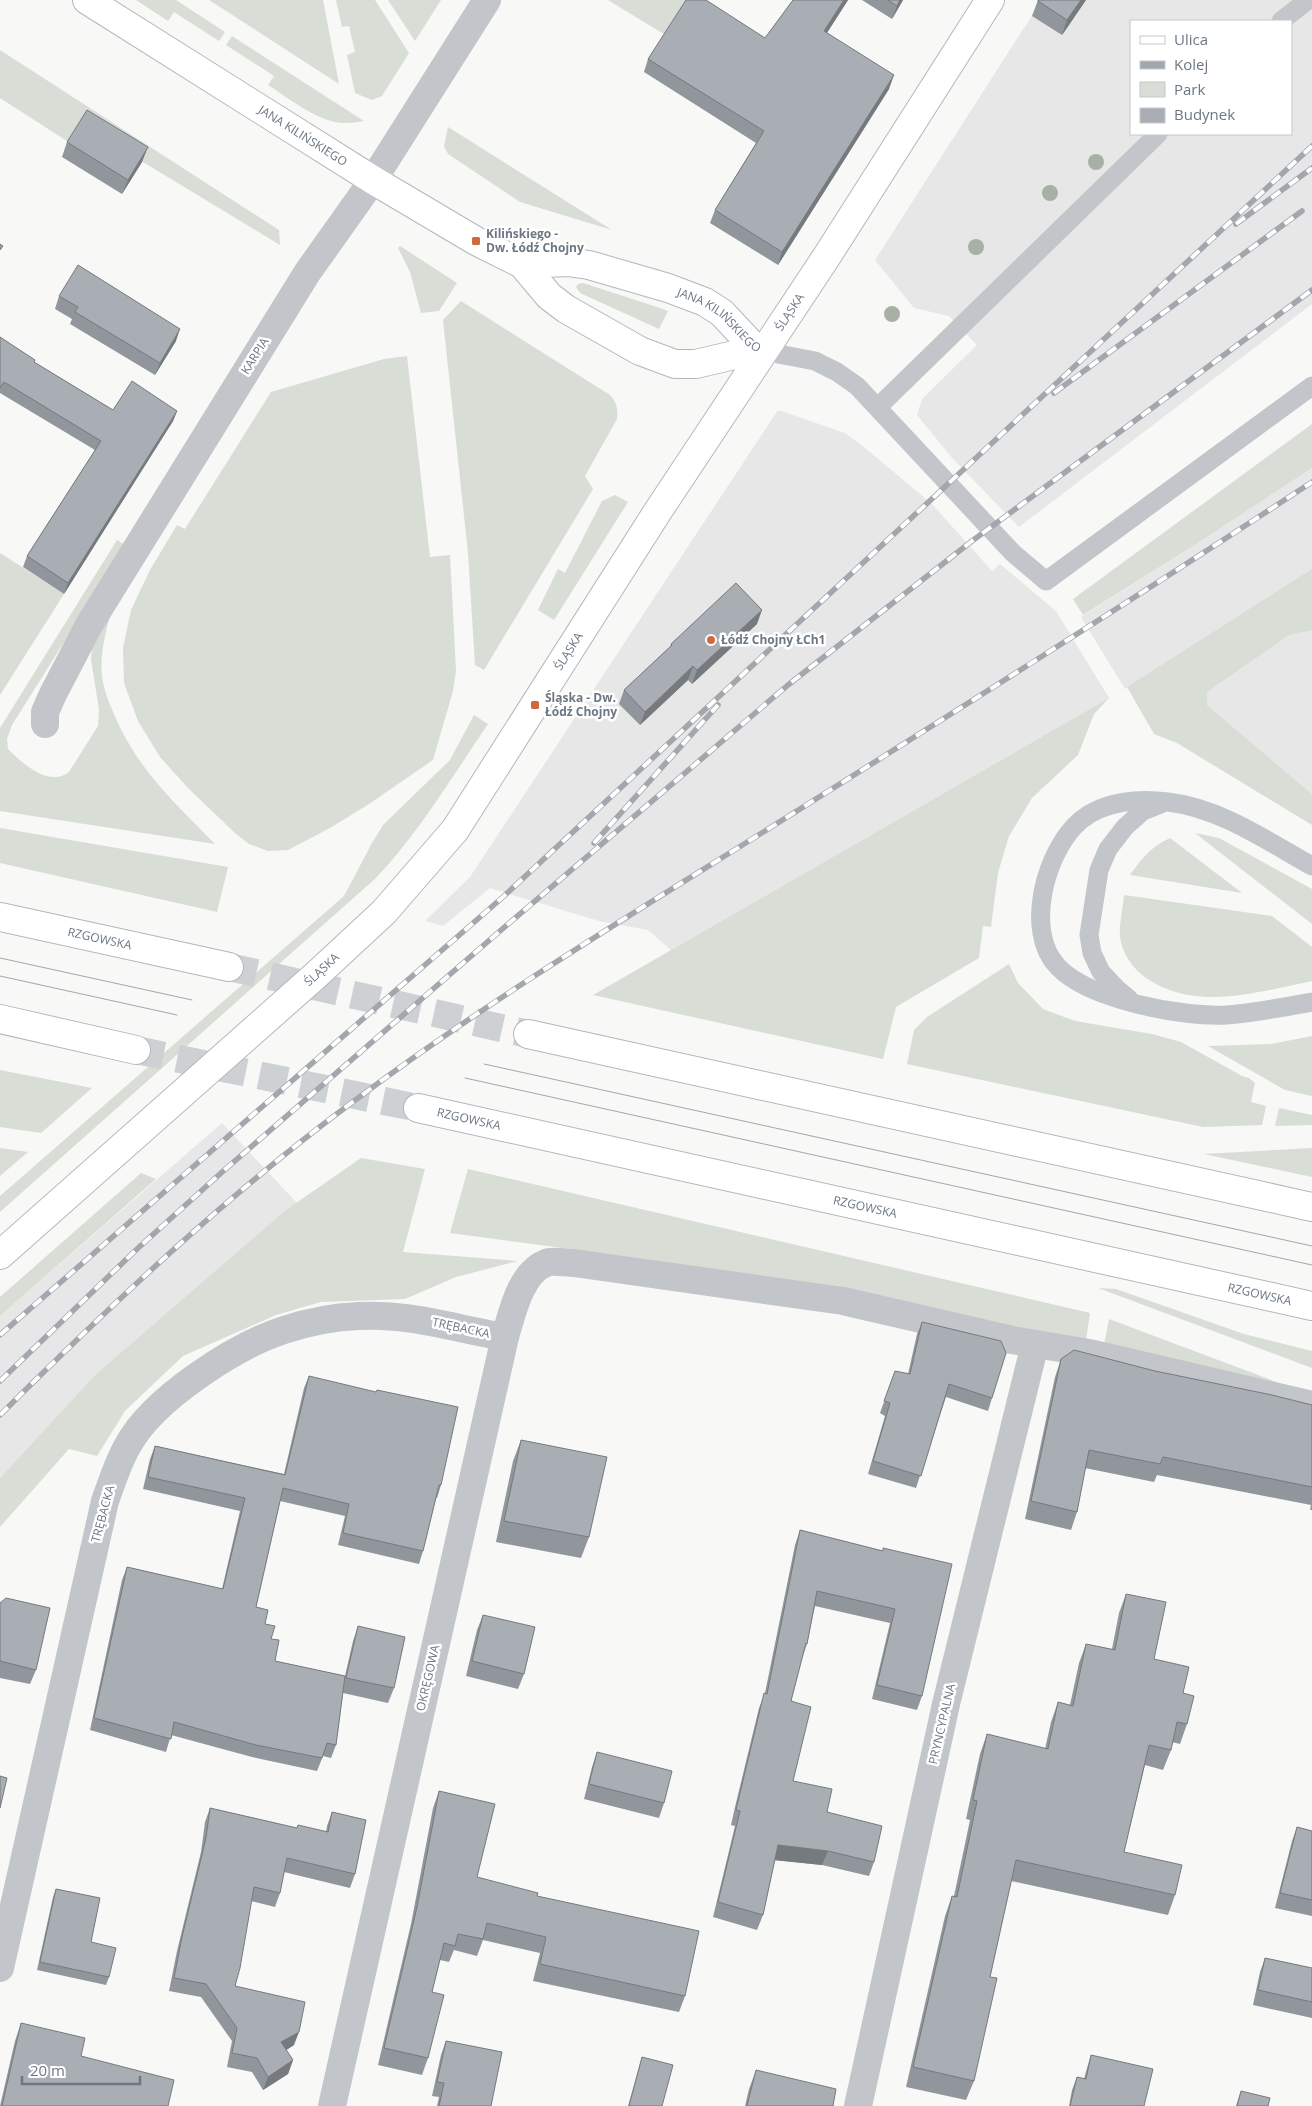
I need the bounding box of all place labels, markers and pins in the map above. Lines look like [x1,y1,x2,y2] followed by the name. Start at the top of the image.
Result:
[486,225,584,256] place label: Kilińskiego - Dw. Łódź Chojny
[470,235,482,247] marker: Kilińskiego - Dw. Łódź Chojny
[721,631,825,648] place label: Łódź Chojny ŁCh1
[705,634,717,646] marker: Łódź Chojny ŁCh1
[545,689,617,720] place label: Śląska - Dw. Łódź Chojny
[529,699,541,711] marker: Śląska - Dw. Łódź Chojny

